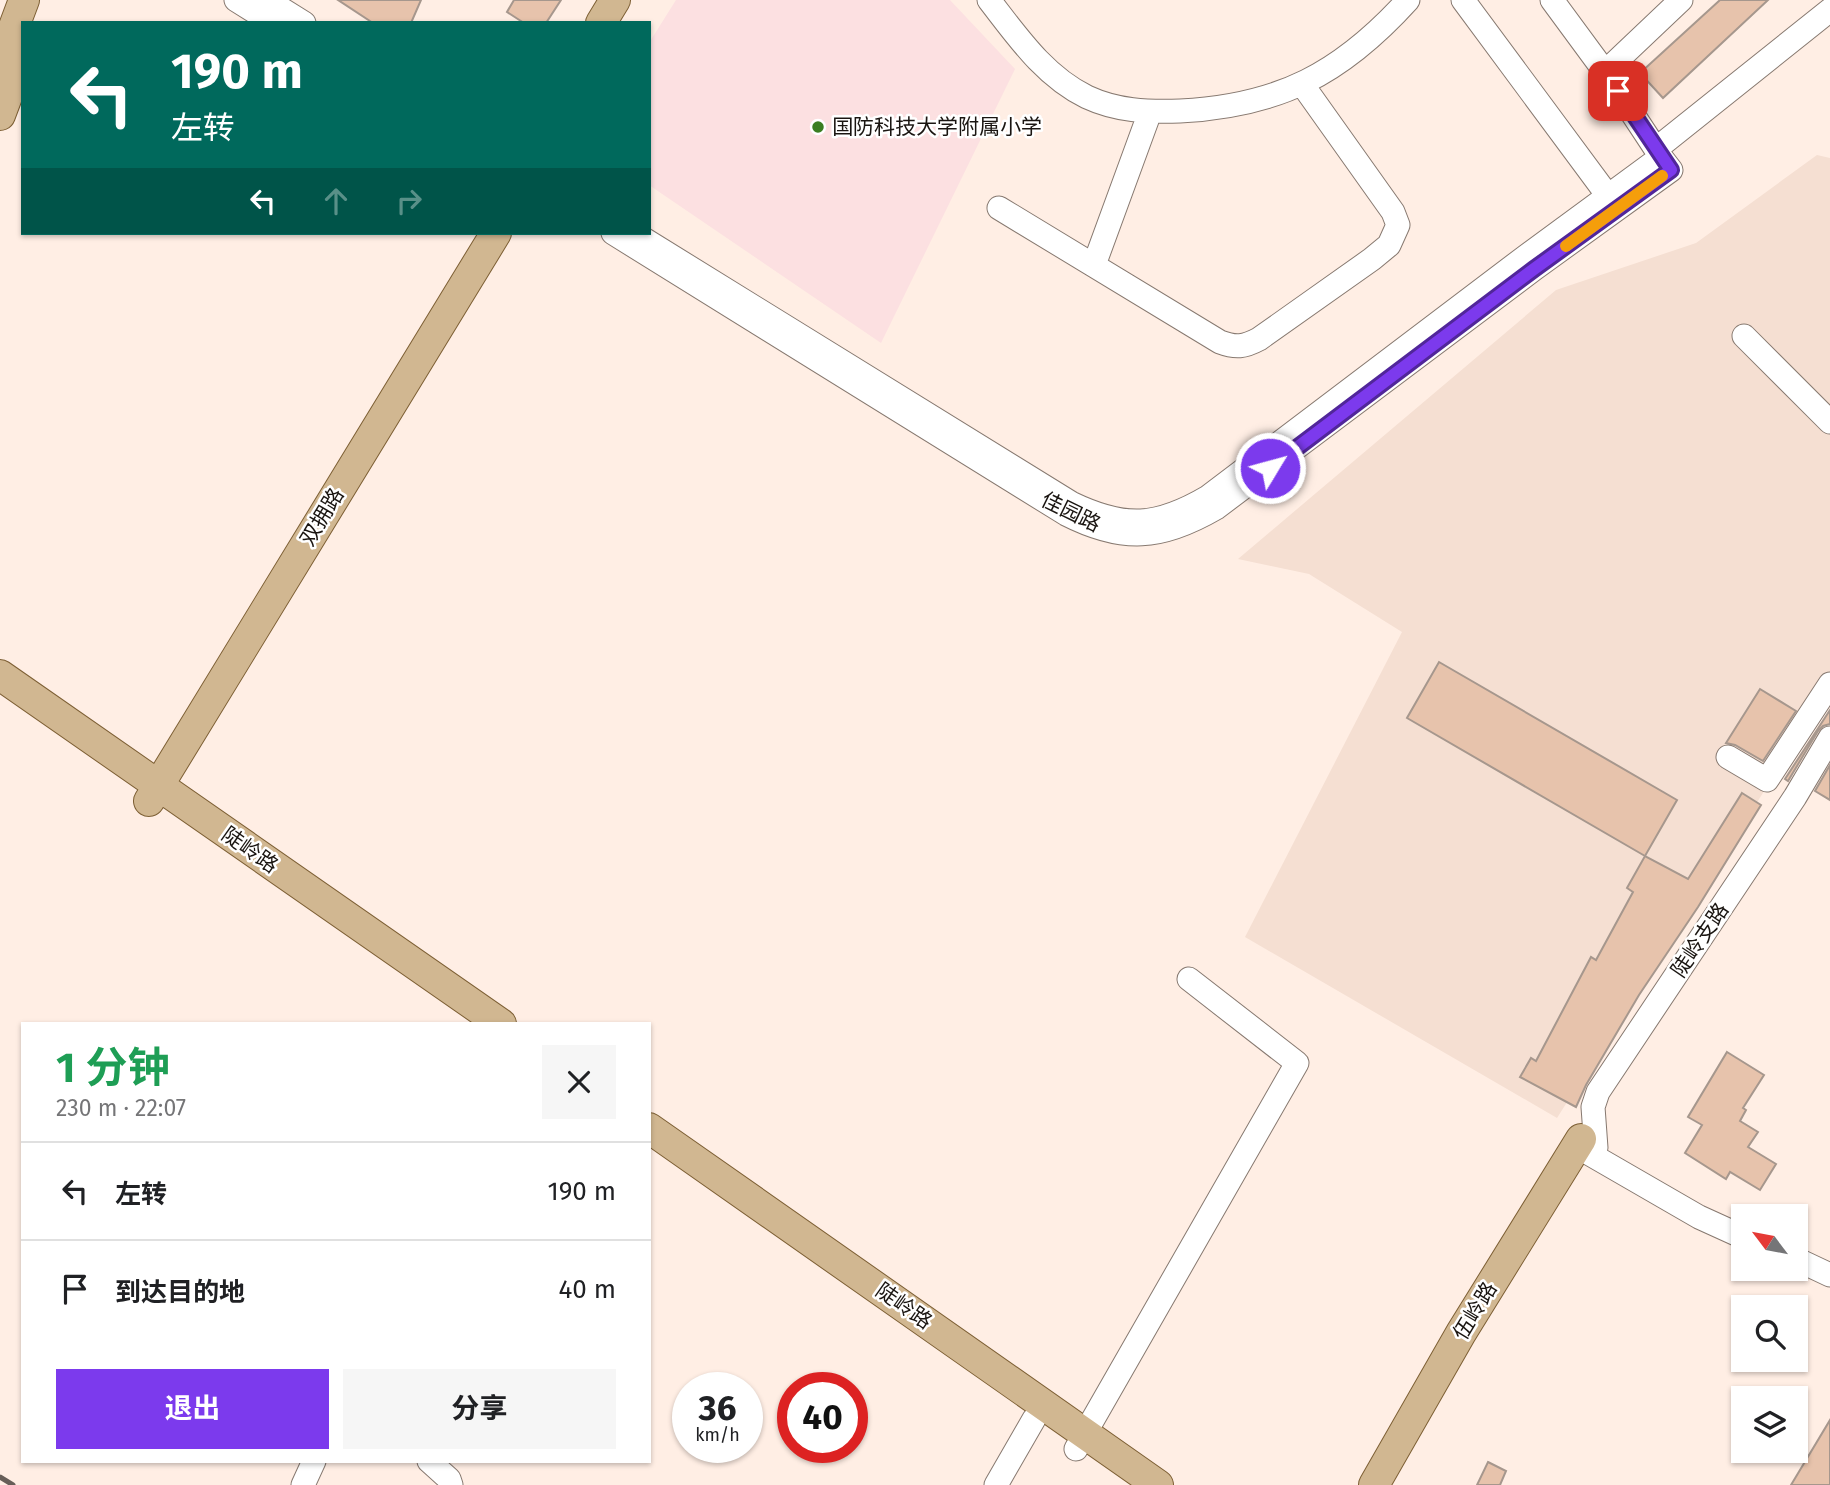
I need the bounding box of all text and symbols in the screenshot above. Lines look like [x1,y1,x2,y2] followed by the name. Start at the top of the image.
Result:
[171,42,303,101] text: 190 m
[56,49,147,140] icon: left
[1588,61,1648,121] pin
[1599,72,1637,110] icon: arrive
[171,109,235,147] text: 左转
[832,114,1042,140] place label: 国防科技大学附属小学
[810,119,826,135] marker: 国防科技大学附属小学
[244,182,282,220] icon: left
[317,182,355,220] icon: ahead
[390,182,428,220] icon: right
[1233,431,1307,505] position arrow
[295,483,349,551] street label: 双拥路
[1037,487,1105,537] street label: 佳园路
[217,821,283,879] street label: 陡岭路
[1666,898,1734,982] street label: 陡岭支路
[56,1043,169,1093] text: 1 分钟
[542,1045,616,1119] button: close
[56,1094,186,1122] text: 230 m · 22:07
[56,1172,94,1210] icon: left
[547,1176,616,1207] text: 190 m
[115,1179,167,1210] text: 左转
[1731,1204,1808,1281] north arrow
[1731,1204,1808,1463] map controls
[56,1270,94,1308] icon: arrive
[558,1274,616,1305] text: 40 m
[115,1277,245,1308] text: 到达目的地
[871,1277,937,1335] street label: 陡岭路
[1448,1277,1502,1345] street label: 伍岭路
[1731,1295,1808,1372] button: search
[56,1369,329,1449] button: 退出
[343,1369,616,1449] button: 分享
[777,1372,868,1463] speed limit sign: 40
[1731,1386,1808,1463] button: layers
[699,1387,736,1429] text: 36
[695,1424,740,1446] text: km/h

